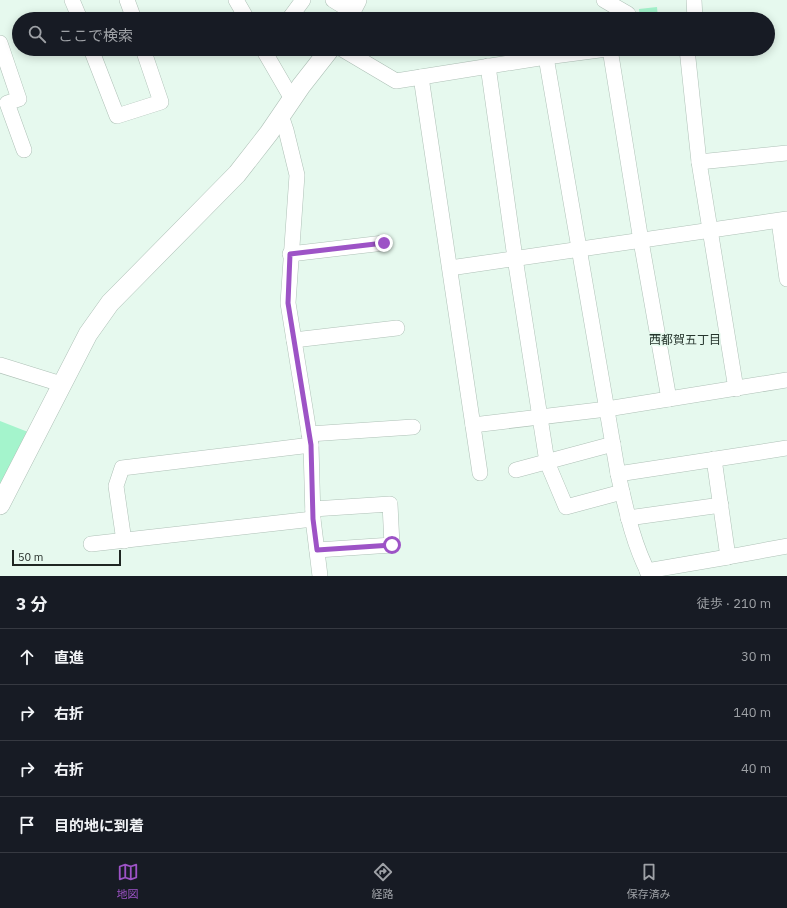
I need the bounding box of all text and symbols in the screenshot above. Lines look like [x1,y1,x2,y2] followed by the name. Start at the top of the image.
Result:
[12,12,775,56] search box
[26,23,48,45] icon: search
[58,26,133,45] text: ここで検索
[375,234,393,252] route end
[649,332,721,347] district label: 西都賀五丁目
[383,536,401,554] route start
[12,548,121,567] scale bar
[18,550,43,564] text: 50 m
[16,593,47,615] text: 3 分
[697,595,771,612] text: 徒歩 · 210 m
[16,646,38,668] icon: ahead
[54,648,84,667] text: 直進
[741,648,771,665] text: 30 m
[16,702,38,724] icon: right
[54,704,84,723] text: 右折
[733,704,771,721] text: 140 m
[16,758,38,780] icon: right
[54,760,84,779] text: 右折
[741,760,771,777] text: 40 m
[16,814,38,836] icon: arrive
[54,816,144,835] text: 目的地に到着
[117,861,139,901] tab: 地図
[372,861,394,901] tab: 経路
[627,861,671,901] tab: 保存済み

